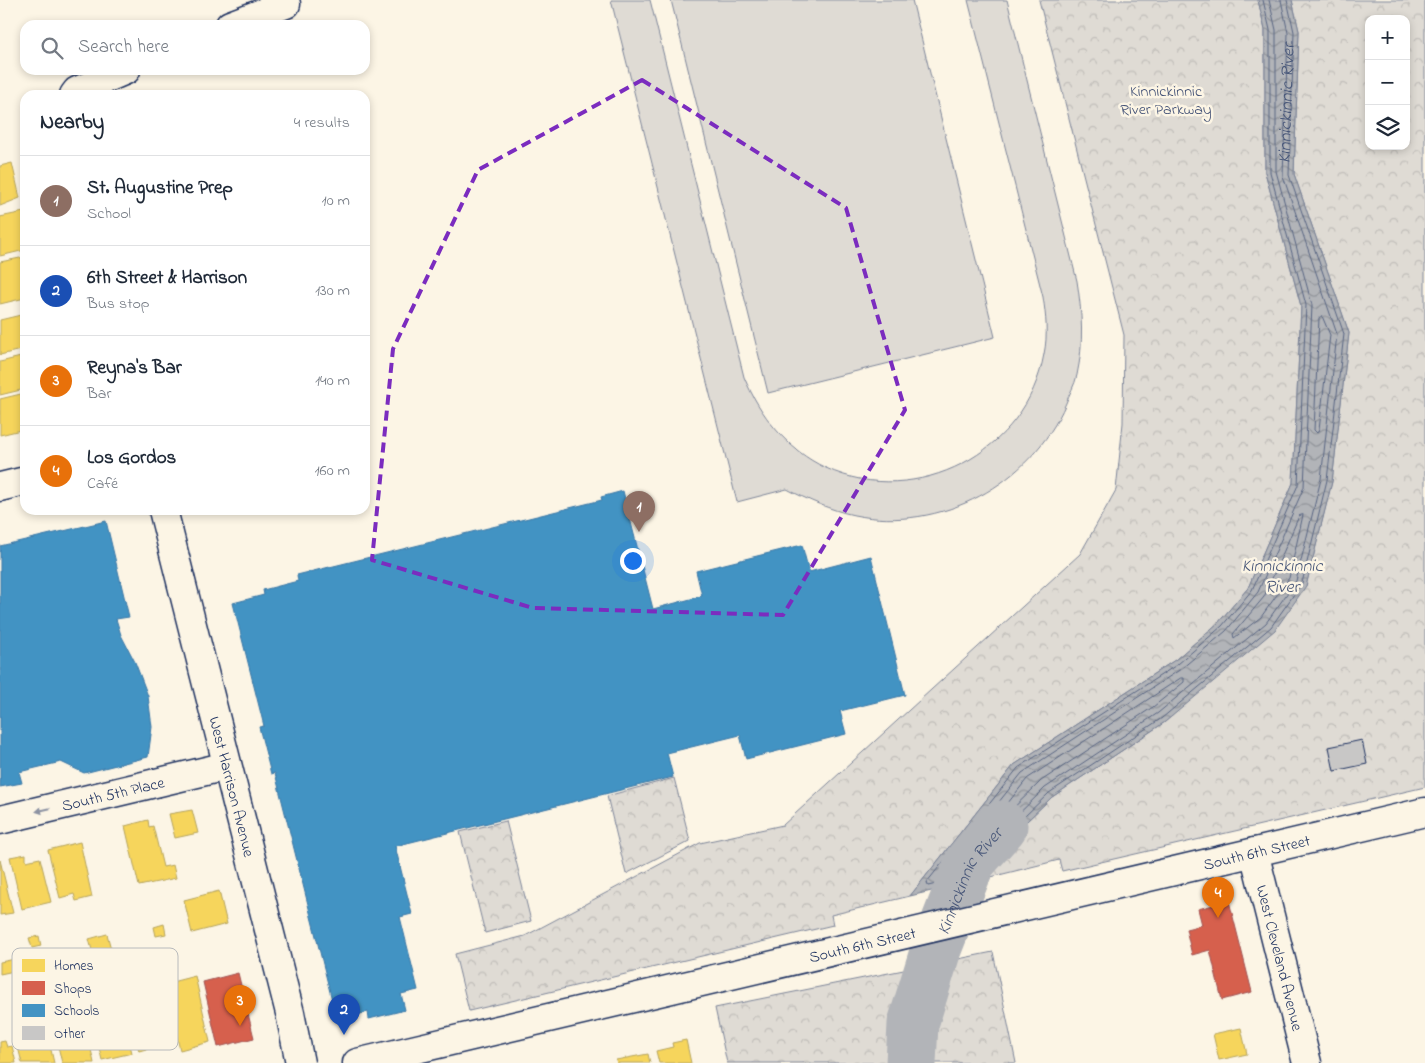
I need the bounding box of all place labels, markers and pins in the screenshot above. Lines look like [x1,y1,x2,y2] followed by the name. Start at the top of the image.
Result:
[623,491,655,532] pin: 1
[1202,877,1234,918] pin: 4
[224,985,256,1026] pin: 3
[328,994,360,1035] pin: 2

